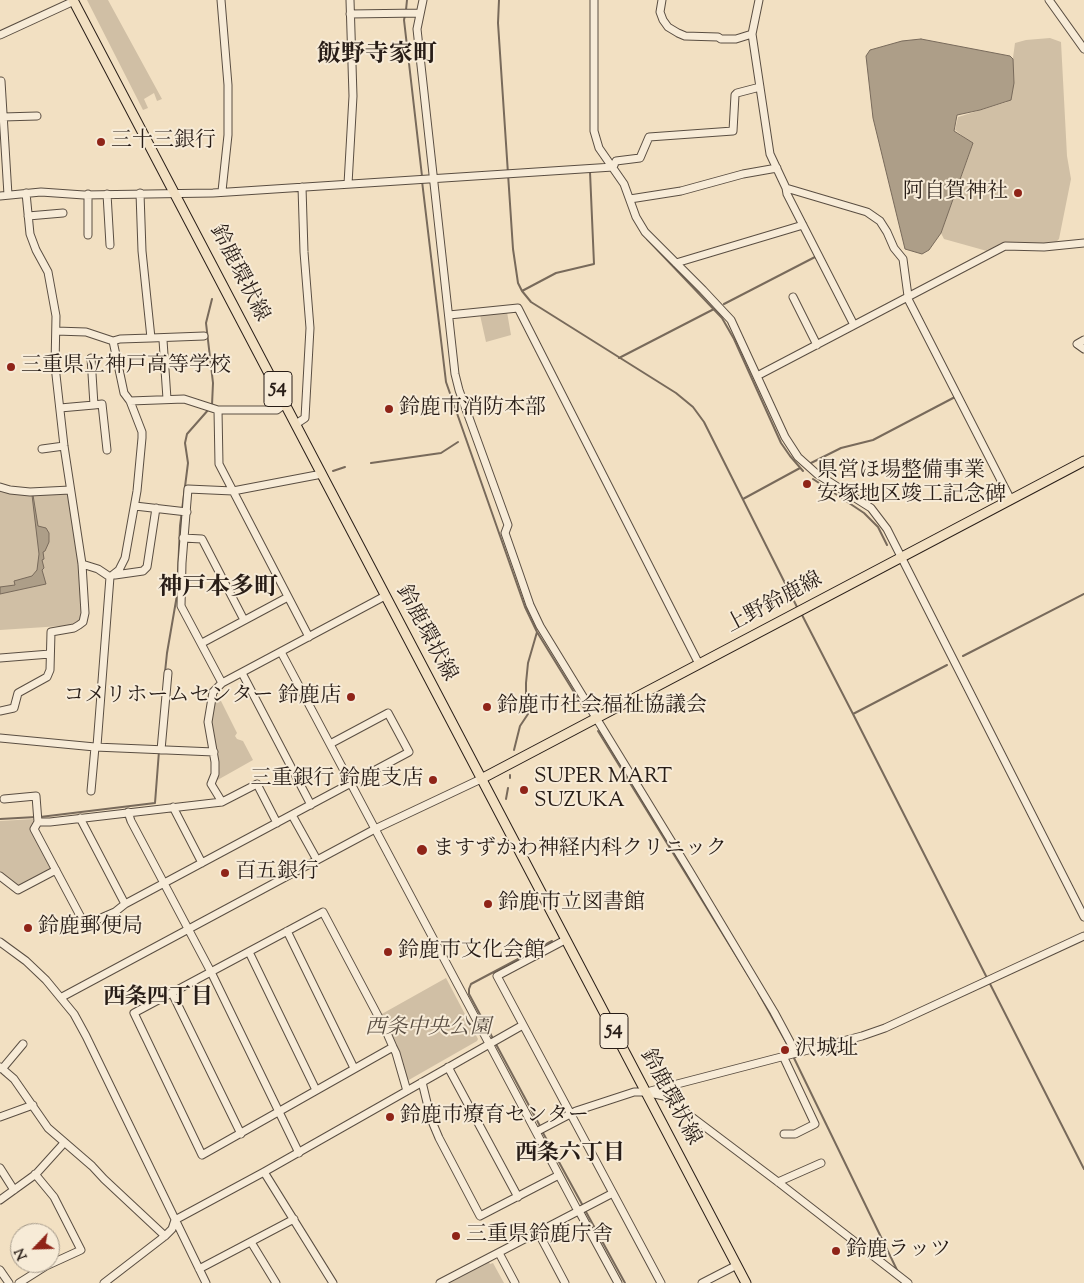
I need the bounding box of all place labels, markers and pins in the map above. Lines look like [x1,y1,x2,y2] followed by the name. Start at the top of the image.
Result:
[111,129,216,155] place label: 三十三銀行
[95,136,107,148] marker: 三十三銀行
[903,180,1008,206] place label: 阿自賀神社
[1012,187,1024,199] marker: 阿自賀神社
[21,354,231,380] place label: 三重県立神戸高等学校
[5,361,17,373] marker: 三重県立神戸高等学校
[399,396,546,422] place label: 鈴鹿市消防本部
[383,403,395,415] marker: 鈴鹿市消防本部
[817,459,1006,509] place label: 県営ほ場整備事業 安塚地区竣工記念碑
[801,478,813,490] marker: 県営ほ場整備事業 安塚地区竣工記念碑
[64,684,341,710] place label: コメリホームセンター 鈴鹿店
[345,691,357,703] marker: コメリホームセンター 鈴鹿店
[497,694,707,720] place label: 鈴鹿市社会福祉協議会
[481,701,493,713] marker: 鈴鹿市社会福祉協議会
[534,765,672,815] place label: SUPER MART SUZUKA
[251,767,423,793] place label: 三重銀行 鈴鹿支店
[427,774,439,786] marker: 三重銀行 鈴鹿支店
[518,784,530,796] marker: SUPER MART SUZUKA
[433,837,727,863] place label: ますずかわ神経内科クリニック
[415,843,429,857] marker: ますずかわ神経内科クリニック
[235,860,319,886] place label: 百五銀行
[219,867,231,879] marker: 百五銀行
[498,891,645,917] place label: 鈴鹿市立図書館
[482,898,494,910] marker: 鈴鹿市立図書館
[38,915,143,941] place label: 鈴鹿郵便局
[22,922,34,934] marker: 鈴鹿郵便局
[398,939,545,965] place label: 鈴鹿市文化会館
[382,946,394,958] marker: 鈴鹿市文化会館
[795,1037,858,1063] place label: 沢城址
[779,1044,791,1056] marker: 沢城址
[400,1104,589,1130] place label: 鈴鹿市療育センター
[384,1111,396,1123] marker: 鈴鹿市療育センター
[466,1223,613,1249] place label: 三重県鈴鹿庁舎
[450,1230,462,1242] marker: 三重県鈴鹿庁舎
[846,1238,951,1264] place label: 鈴鹿ラッツ
[830,1245,842,1257] marker: 鈴鹿ラッツ

